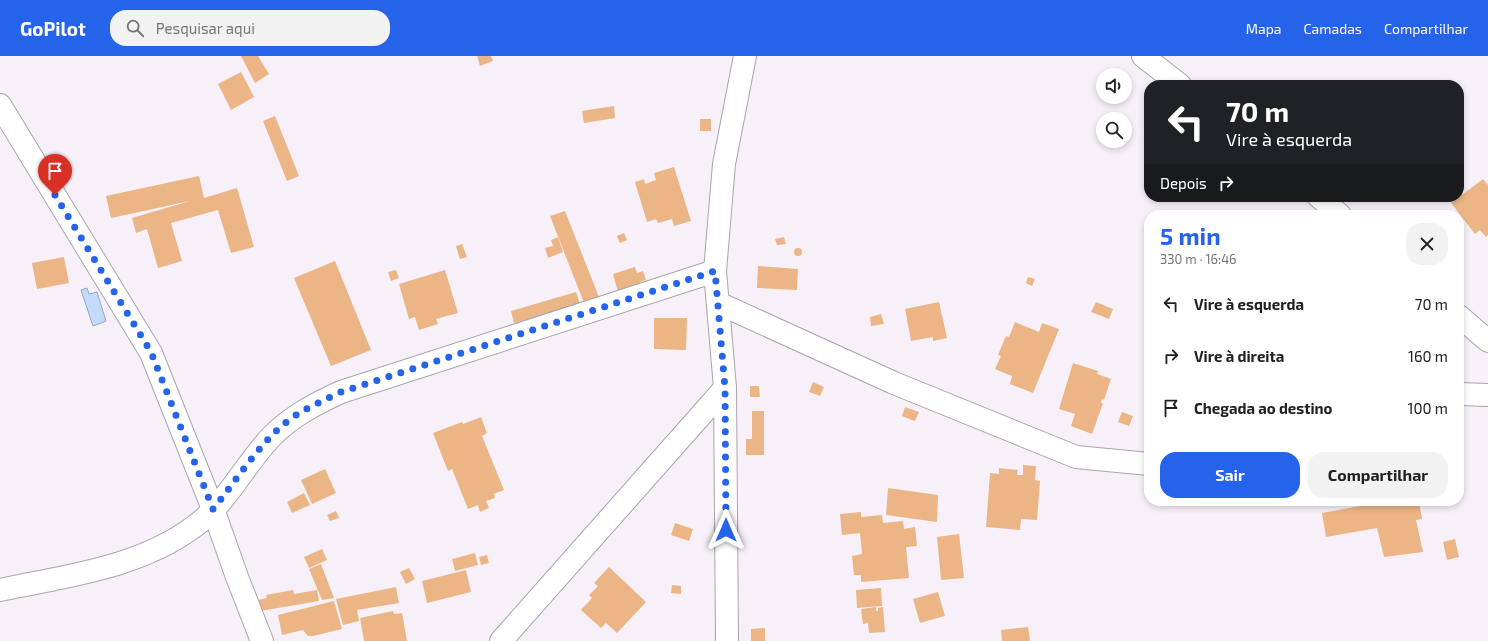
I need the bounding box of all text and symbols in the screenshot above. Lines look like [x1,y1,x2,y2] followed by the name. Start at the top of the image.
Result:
[110,10,390,46] search box
[20,17,86,40] text: GoPilot
[124,17,146,39] icon: search
[156,19,255,37] text: Pesquisar aqui
[1246,20,1282,37] text: Mapa
[1304,20,1362,37] text: Camadas
[1384,20,1468,37] text: Compartilhar
[1096,68,1132,148] map controls
[1096,68,1132,104] button: sound
[1226,94,1289,128] text: 70 m
[1160,96,1212,148] icon: left
[1096,112,1132,148] button: search
[1226,128,1352,150] text: Vire à esquerda
[38,154,72,195] pin
[44,160,66,182] icon: arrive
[1215,172,1237,194] icon: right
[1160,174,1207,192] text: Depois
[1160,221,1221,250] text: 5 min
[1406,223,1448,265] button: close
[1160,251,1237,267] text: 330 m · 16:46
[1160,293,1182,315] icon: left
[1194,295,1304,313] text: Vire à esquerda
[1415,295,1448,313] text: 70 m
[1160,345,1182,367] icon: right
[1194,347,1284,365] text: Vire à direita
[1408,347,1448,365] text: 160 m
[1160,397,1182,419] icon: arrive
[1194,399,1332,417] text: Chegada ao destino
[1407,399,1448,417] text: 100 m
[1160,452,1300,498] button: Sair
[1308,452,1448,498] button: Compartilhar
[705,509,747,551] position arrow

